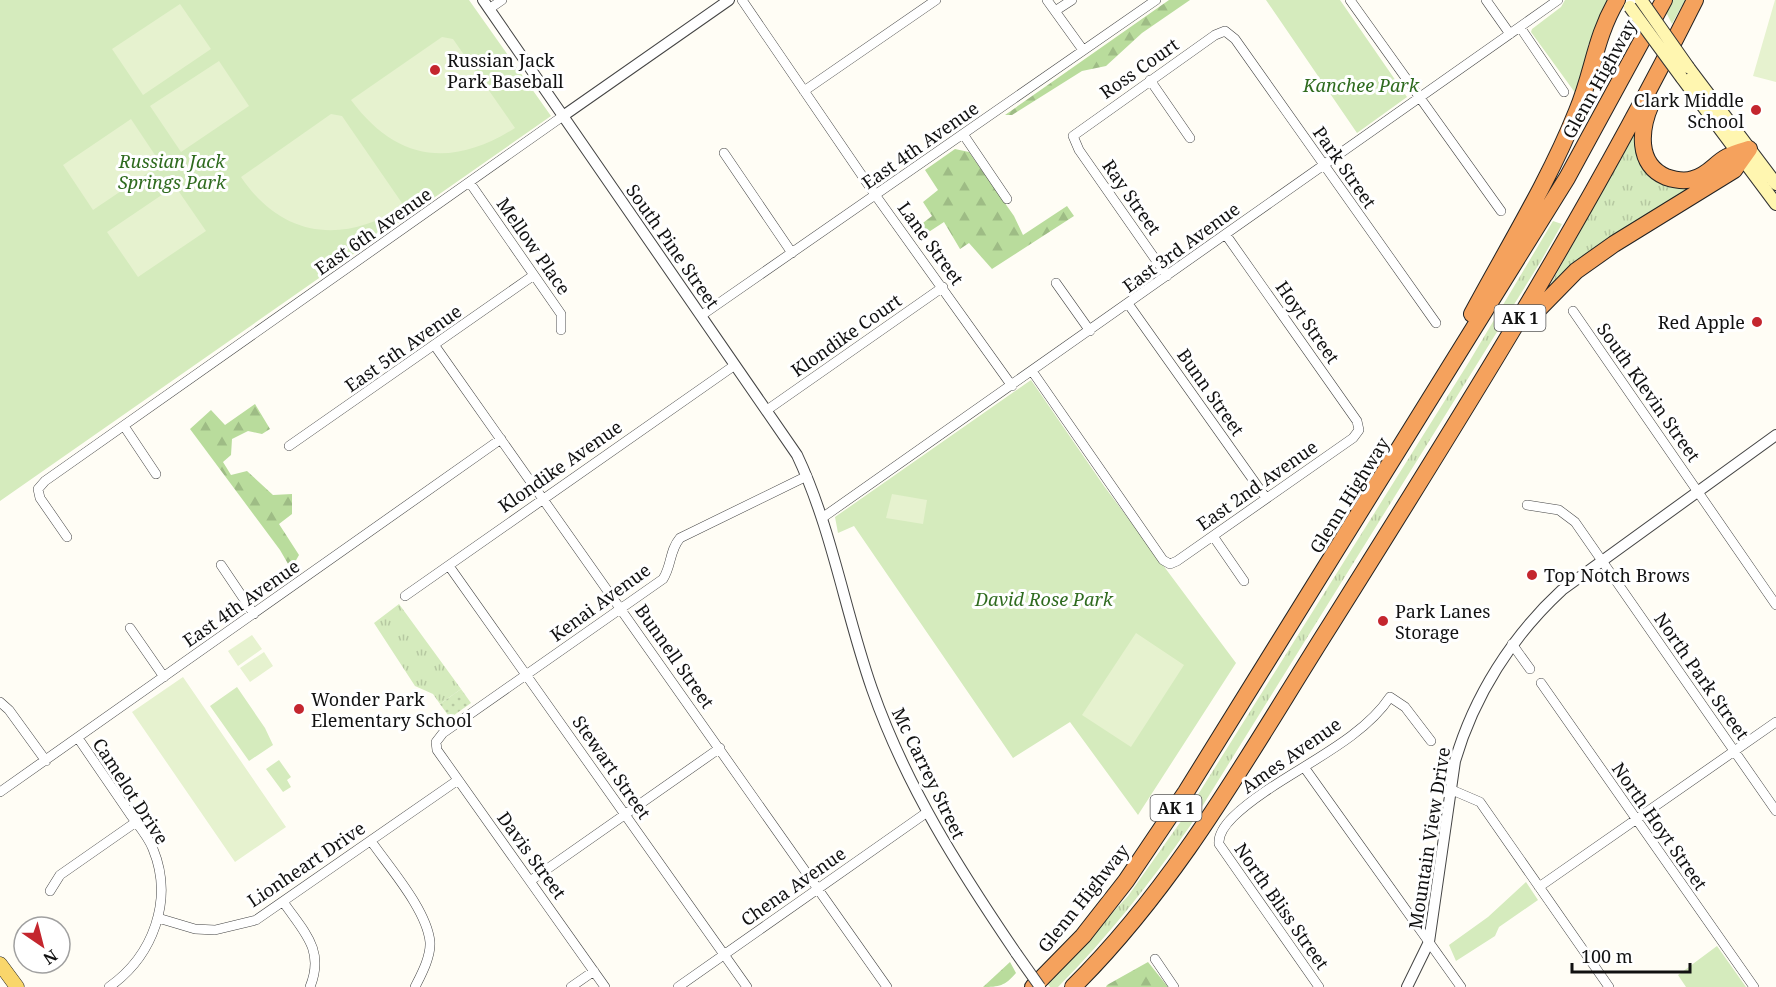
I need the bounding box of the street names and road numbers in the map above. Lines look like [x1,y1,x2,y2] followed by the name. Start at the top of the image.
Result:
[1556,14,1642,143] street label: Glenn Highway
[1095,32,1183,104] street label: Ross Court
[857,96,983,194] street label: East 4th Avenue
[1308,121,1382,213] street label: Park Street
[1097,155,1167,239] street label: Ray Street
[621,179,725,313] street label: South Pine Street
[310,182,436,280] street label: East 6th Avenue
[492,193,576,299] street label: Mellow Place
[1118,196,1244,298] street label: East 3rd Avenue
[893,197,969,289] street label: Lane Street
[1271,276,1345,368] street label: Hoyt Street
[786,288,906,382] street label: Klondike Court
[340,299,466,397] street label: East 5th Avenue
[1494,305,1546,331] road number: AK 1
[1592,318,1706,466] street label: South Klevin Street
[1172,344,1250,440] street label: Bunn Street
[493,414,627,518] street label: Klondike Avenue
[1304,432,1395,558] street label: Glenn Highway
[1192,434,1322,536] street label: East 2nd Avenue
[178,554,304,652] street label: East 4th Avenue
[545,557,655,647] street label: Kenai Avenue
[630,599,720,713] street label: Bunnell Street
[1649,608,1755,744] street label: North Park Street
[887,703,971,843] street label: Mc Carrey Street
[567,711,657,823] street label: Stewart Street
[1236,712,1346,798] street label: Ames Avenue
[88,733,174,849] street label: Camelot Drive
[1403,745,1455,931] street label: Mountain View Drive
[1607,757,1713,895] street label: North Hoyt Street
[1150,795,1202,821] road number: AK 1
[492,807,572,903] street label: Davis Street
[242,816,370,912] street label: Lionheart Drive
[1032,838,1135,957] street label: Glenn Highway
[1229,838,1335,974] street label: North Bliss Street
[736,841,850,931] street label: Chena Avenue

